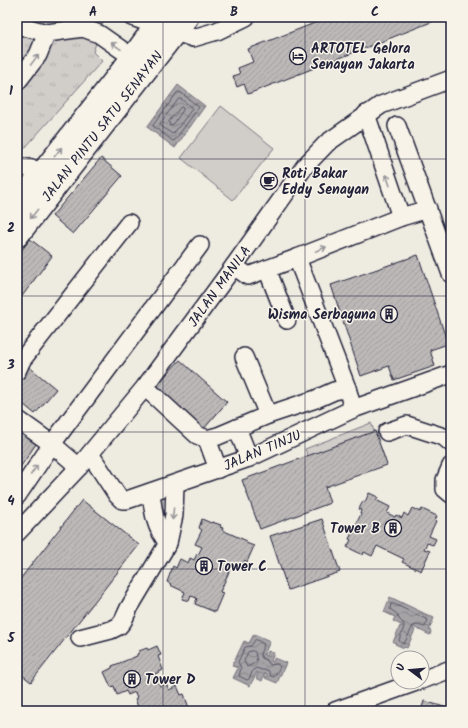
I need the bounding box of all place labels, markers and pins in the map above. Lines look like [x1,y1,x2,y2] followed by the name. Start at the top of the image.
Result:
[311,38,415,76] place label: ARTOTEL Gelora Senayan Jakarta
[288,46,308,66] hotel icon: ARTOTEL Gelora Senayan Jakarta
[282,163,369,201] place label: Roti Bakar Eddy Senayan
[259,171,279,191] cafe icon: Roti Bakar Eddy Senayan
[268,304,376,326] place label: Wisma Serbaguna
[379,304,399,324] building icon: Wisma Serbaguna
[330,518,380,540] place label: Tower B
[383,518,403,538] building icon: Tower B
[194,556,214,576] building icon: Tower C
[217,556,267,578] place label: Tower C
[122,669,142,689] building icon: Tower D
[145,669,196,691] place label: Tower D

